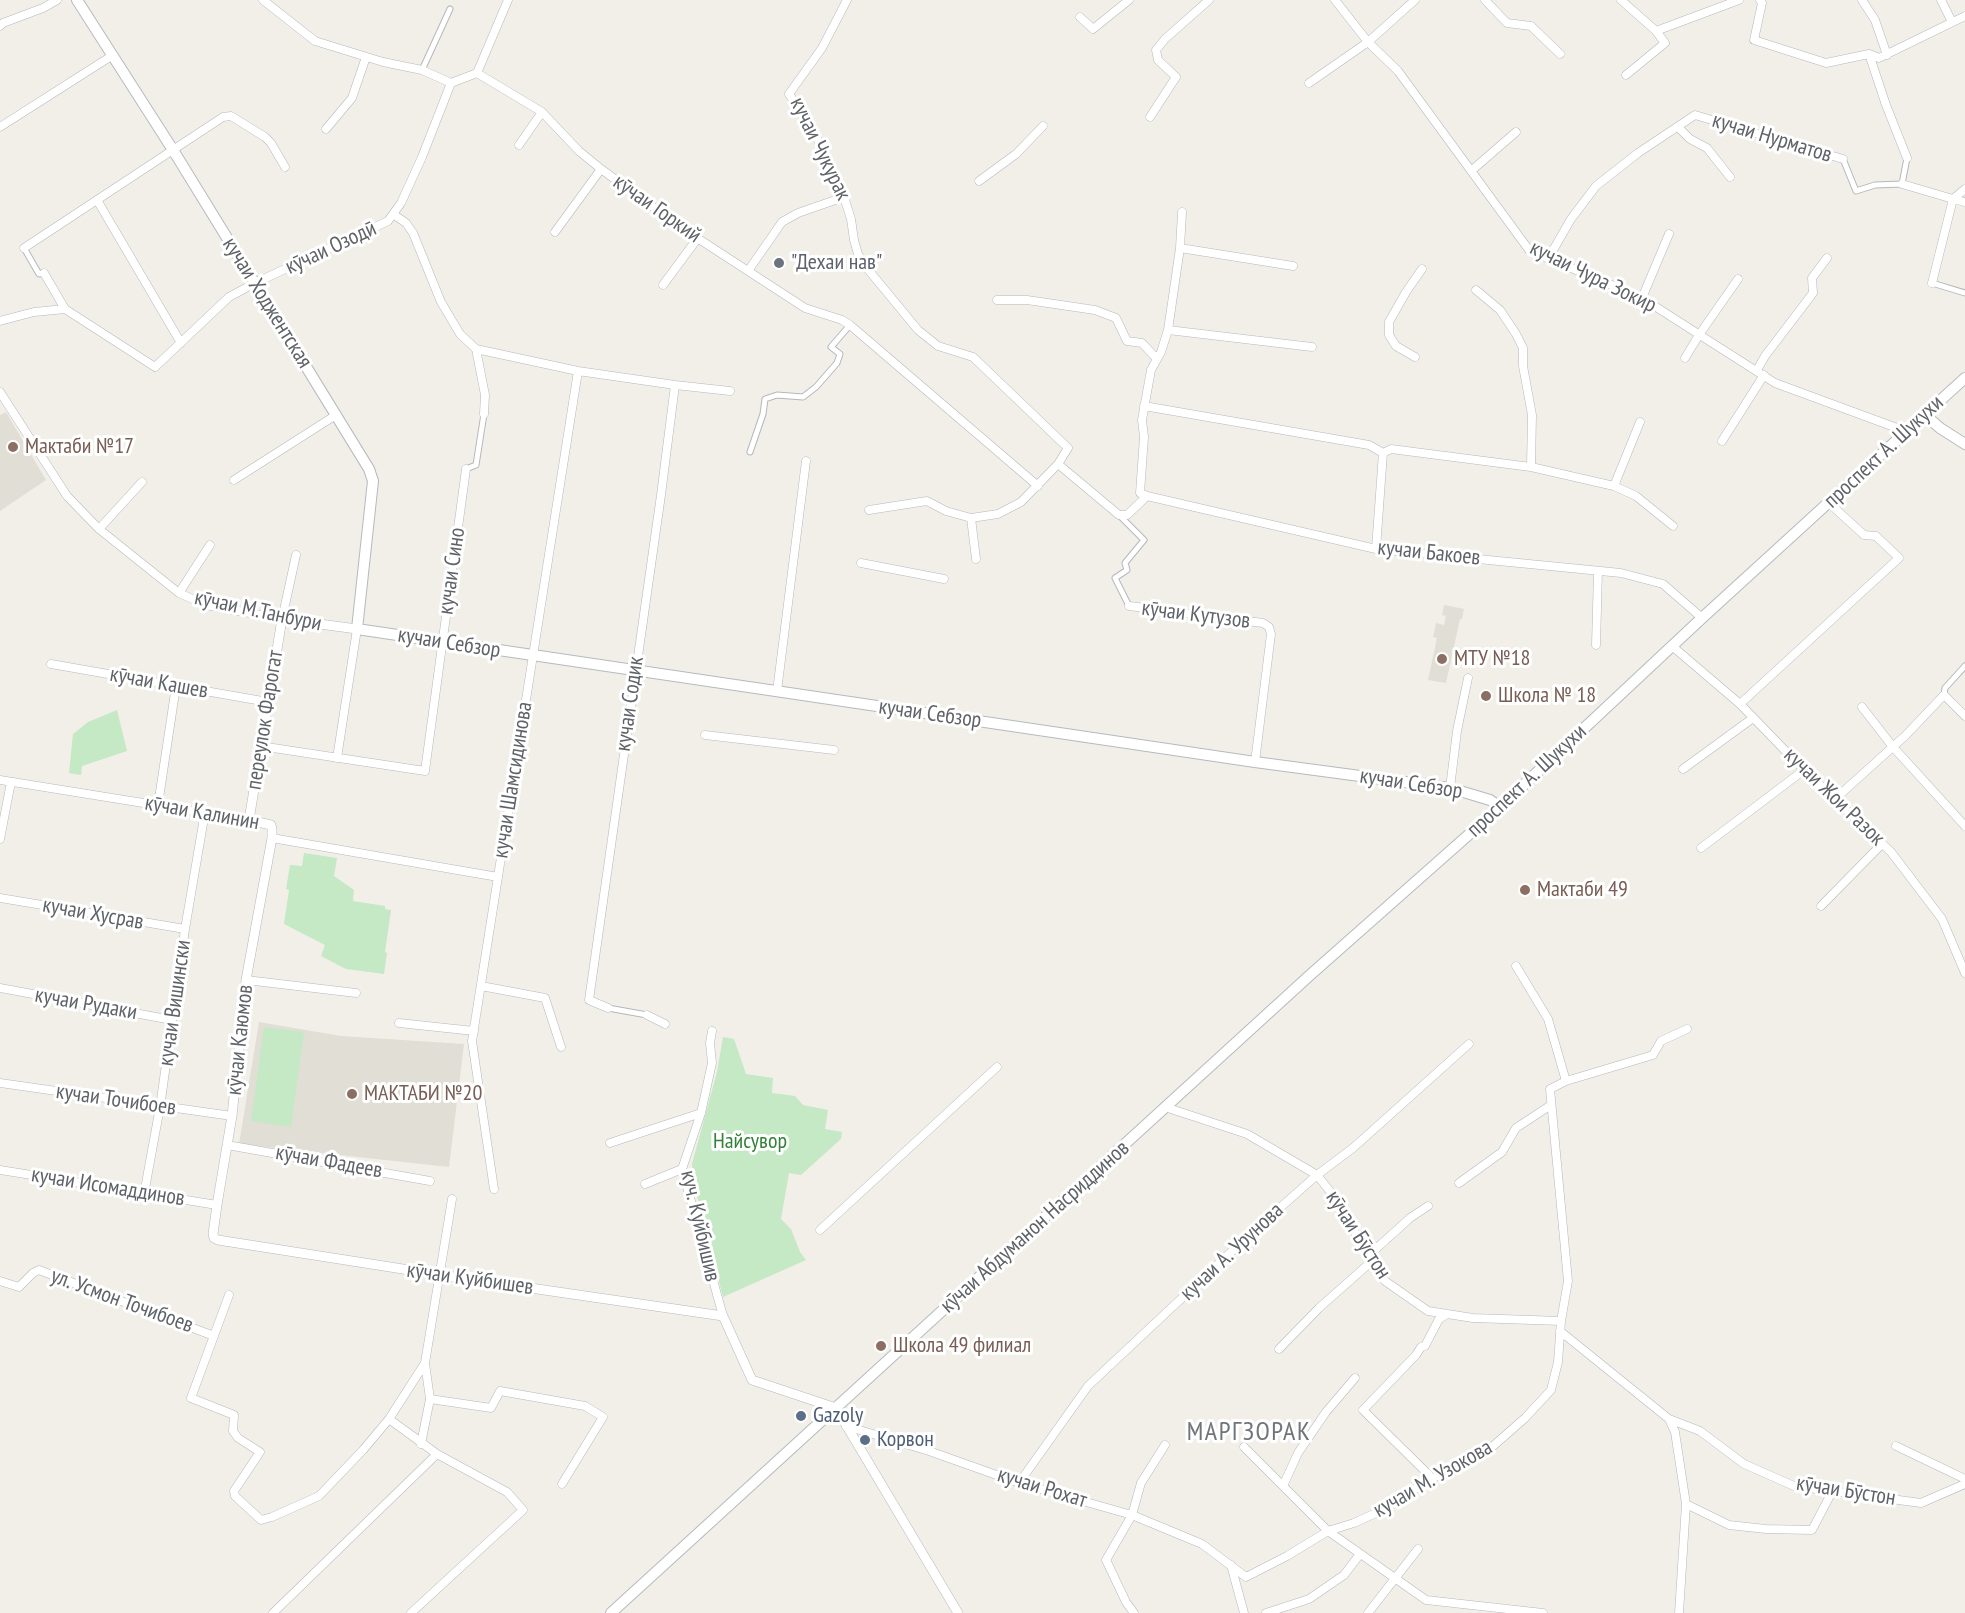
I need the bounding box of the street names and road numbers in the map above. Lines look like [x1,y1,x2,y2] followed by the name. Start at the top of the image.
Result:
[784,93,856,205] street label: кучаи Чукурак
[1709,107,1835,169] street label: кучаи Нурматов
[608,169,706,249] street label: кӯчаи Горкий
[281,215,381,281] street label: кӯчаи Озодӣ
[216,233,318,373] street label: кучаи Ходжентская
[1525,235,1661,319] street label: кучаи Чура Зокир
[1819,390,1949,514] street label: проспект А. Шукухи
[433,526,471,616] street label: кучаи Сино
[1376,534,1482,572] street label: кучаи Бакоев
[192,585,324,637] street label: кӯчаи М.Танбури
[1140,595,1252,635] street label: кӯчаи Кутузов
[396,622,502,664] street label: кучаи Себзор
[241,648,289,792] street label: переулок Фарогат
[610,655,650,753] street label: кучаи Содик
[108,661,210,705] street label: кӯчаи Кашев
[877,694,983,734] street label: кучаи Себзор
[488,700,538,860] street label: кучаи Шамсидинова
[1462,719,1592,843] street label: проспект А. Шукухи
[1778,742,1890,852] street label: кучаи Жои Разок
[1358,763,1464,805] street label: кучаи Себзор
[143,790,261,836] street label: кӯчаи Калинин
[40,892,146,936] street label: кучаи Хусрав
[153,938,197,1068] street label: кучаи Вишински
[33,982,139,1026] street label: кучаи Рудаки
[221,983,259,1097] street label: кӯчаи Каюмов
[54,1079,178,1121] street label: кучаи Точибоев
[935,1135,1135,1319] street label: кӯчаи Абдуманон Насриддинов
[274,1140,384,1184] street label: кӯчаи Фадеев
[29,1162,187,1212] street label: кучаи Исомаддинов
[674,1168,726,1284] street label: куч. Куйбишив
[1320,1186,1396,1284] street label: кӯчаи Бӯстон
[1175,1198,1289,1306] street label: кучаи А. Урунова
[405,1257,535,1301] street label: кӯчаи Куйбишев
[47,1263,197,1339] street label: ул. Усмон Точибоев
[1369,1434,1497,1524] street label: кучаи М. Узокова
[994,1462,1090,1514] street label: кучаи Рохат
[1795,1470,1897,1512] street label: кӯчаи Бӯстон

